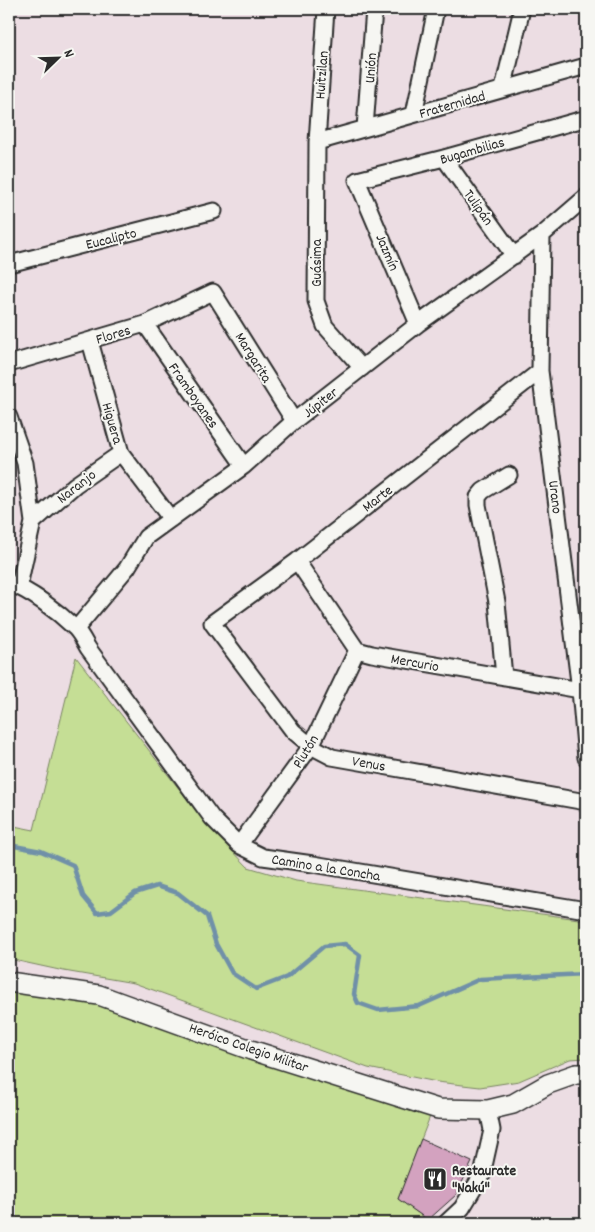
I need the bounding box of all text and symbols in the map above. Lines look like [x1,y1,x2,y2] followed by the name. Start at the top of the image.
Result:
[32,32,82,82] north arrow
[58,47,79,61] text: N
[310,50,336,100] street label: Huitzilan
[360,52,384,84] street label: Unión
[417,86,488,126] street label: Fraternidad
[438,132,507,172] street label: Bugambilias
[457,185,498,231] street label: Tulipán
[84,223,140,257] street label: Eucalipto
[369,231,404,275] street label: Jazmín
[307,238,329,287] street label: Guásima
[93,320,134,352] street label: Flores
[228,329,277,388] street label: Margarita
[162,359,223,433] street label: Framboyanes
[299,383,344,424] street label: Júpiter
[95,400,128,448] street label: Higuera
[53,465,102,510] street label: Naranjo
[541,479,567,515] street label: Urano
[358,480,399,519] street label: Marte
[389,649,441,679] street label: Mercurio
[288,731,326,773] street label: Plutón
[350,751,387,779] street label: Venus
[270,850,383,889] street label: Camino a la Concha
[186,1018,311,1080] street label: Heróico Colegio Militar
[452,1161,516,1200] place label: Restaurate "Nakú"
[422,1166,448,1192] restaurant icon: Restaurate "Nakú"

